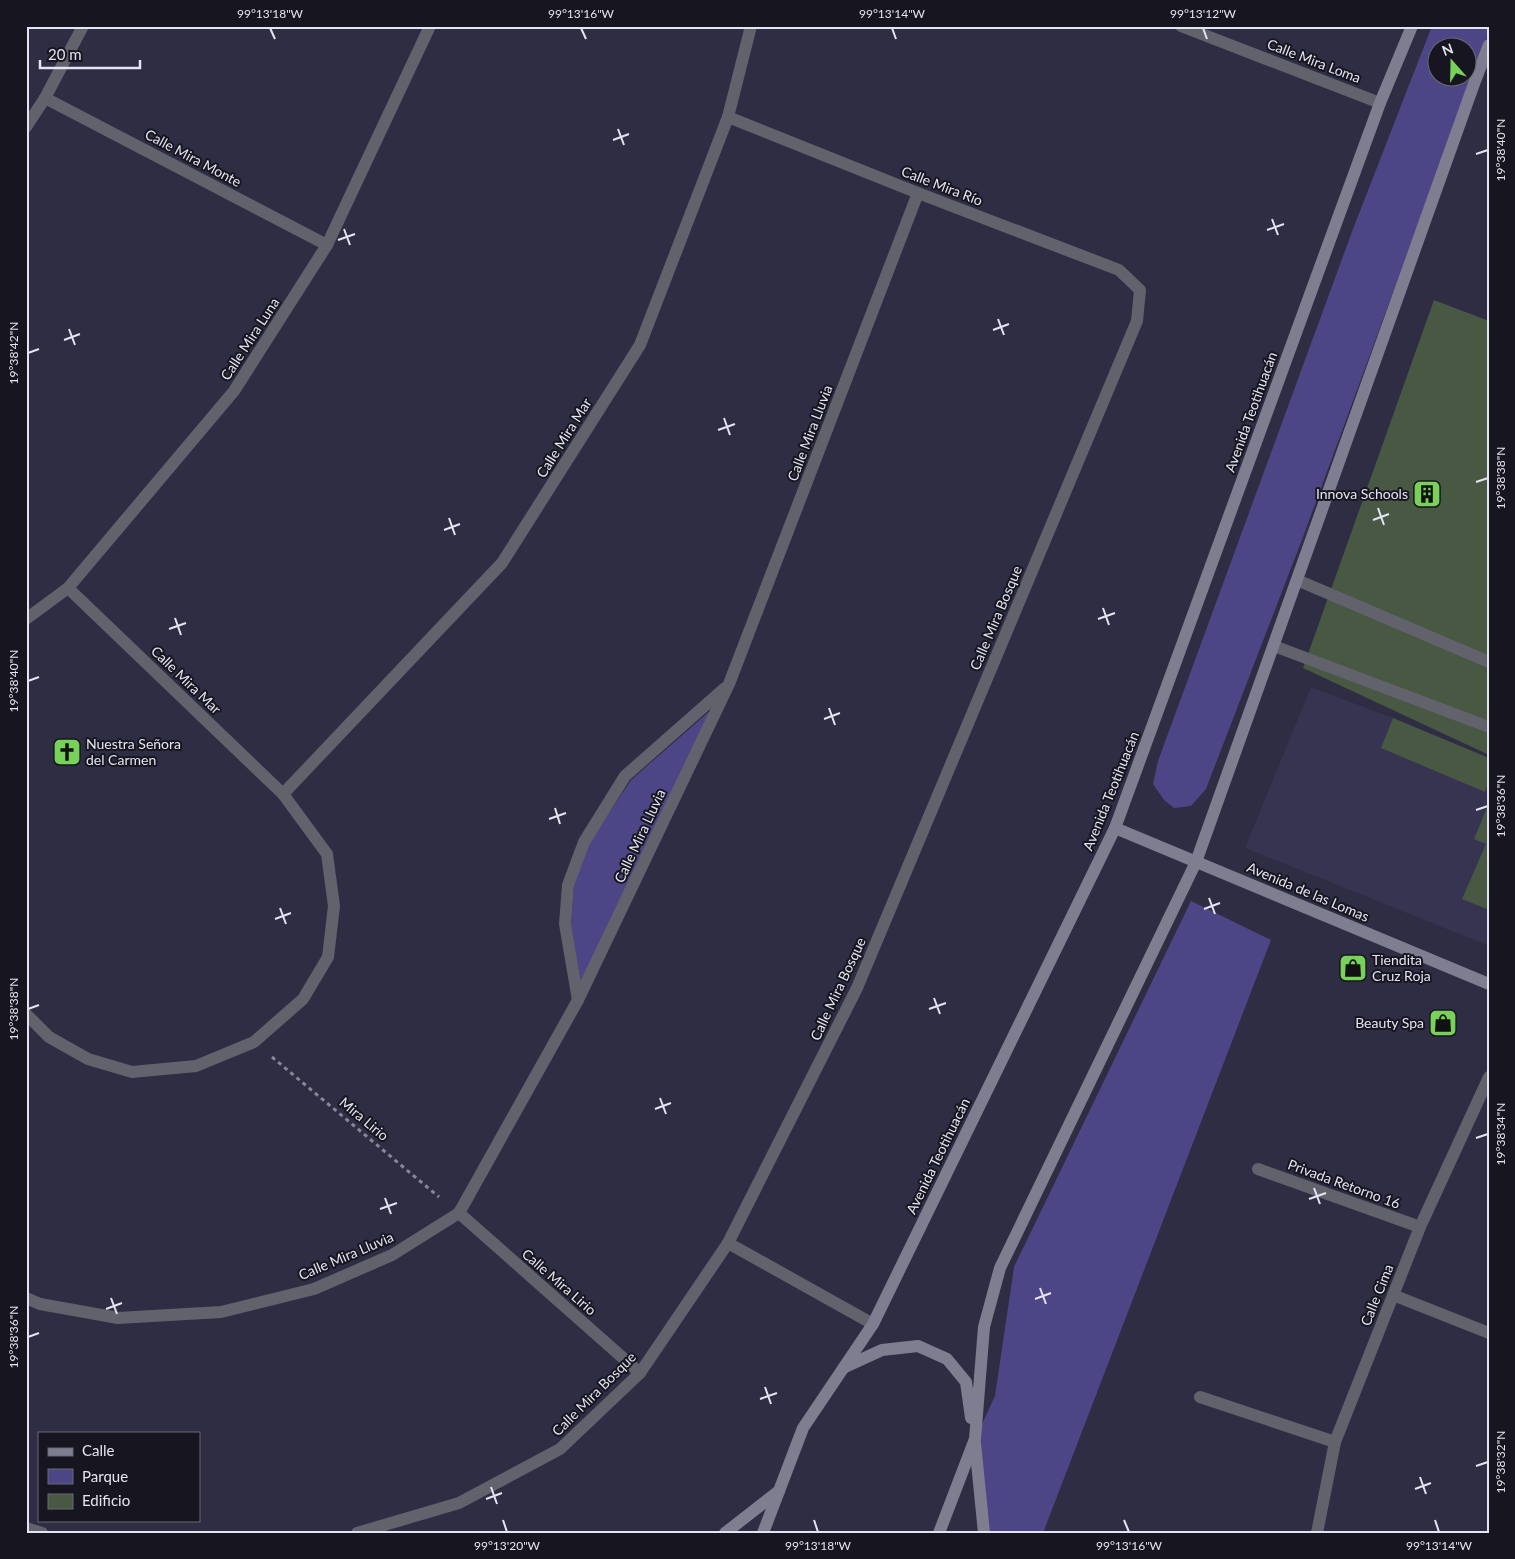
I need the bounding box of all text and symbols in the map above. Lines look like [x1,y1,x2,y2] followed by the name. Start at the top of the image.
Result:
[237,6,304,21] text: 99°13'18"W
[548,6,615,21] text: 99°13'16"W
[859,6,926,21] text: 99°13'14"W
[1170,6,1237,21] text: 99°13'12"W
[1265,35,1363,86] street label: Calle Mira Loma
[40,38,140,70] scale bar
[1428,38,1478,88] north arrow
[1439,39,1455,59] text: N
[48,45,82,63] text: 20 m
[1493,119,1508,181] text: 19°38'40"N
[142,125,244,190] street label: Calle Mira Monte
[899,162,985,209] street label: Calle Mira Río
[217,294,283,383] street label: Calle Mira Luna
[6,322,21,384] text: 19°38'42"N
[1221,349,1280,474] street label: Avenida Teotihuacán
[783,382,836,483] street label: Calle Mira Lluvia
[532,395,595,481] street label: Calle Mira Mar
[1493,447,1508,509] text: 19°38'38"N
[1412,479,1442,509] building icon: Innova Schools
[1316,485,1408,502] place label: Innova Schools
[966,563,1025,673] street label: Calle Mira Bosque
[148,642,225,717] street label: Calle Mira Mar
[6,650,21,712] text: 19°38'40"N
[1079,729,1142,853] street label: Avenida Teotihuacán
[86,735,181,768] place label: Nuestra Señora del Carmen
[52,737,82,767] church icon: Nuestra Señora del Carmen
[1493,775,1508,837] text: 19°38'36"N
[610,786,669,885] street label: Calle Mira Lluvia
[1245,858,1372,925] street label: Avenida de las Lomas
[806,935,869,1043] street label: Calle Mira Bosque
[1372,951,1431,984] place label: Tiendita Cruz Roja
[1338,953,1368,983] shop icon: Tiendita Cruz Roja
[6,978,21,1040] text: 19°38'38"N
[1428,1008,1458,1038] shop icon: Beauty Spa
[1355,1014,1424,1031] place label: Beauty Spa
[336,1093,392,1144] street label: Mira Lirio
[902,1095,973,1217] street label: Avenida Teotihuacán
[1493,1103,1508,1165] text: 19°38'34"N
[1286,1155,1403,1212] street label: Privada Retorno 16
[296,1228,396,1283] street label: Calle Mira Lluvia
[519,1245,600,1318] street label: Calle Mira Lirio
[1356,1261,1397,1328] street label: Calle Cima
[6,1306,21,1368] text: 19°38'36"N
[548,1348,639,1439] street label: Calle Mira Bosque
[1493,1431,1508,1493] text: 19°38'32"N
[38,1432,200,1522] legend
[82,1441,115,1459] text: Calle
[82,1467,128,1485] text: Parque
[82,1491,130,1509] text: Edificio
[474,1538,541,1553] text: 99°13'20"W
[785,1538,852,1553] text: 99°13'18"W
[1096,1538,1163,1553] text: 99°13'16"W
[1406,1538,1473,1553] text: 99°13'14"W

